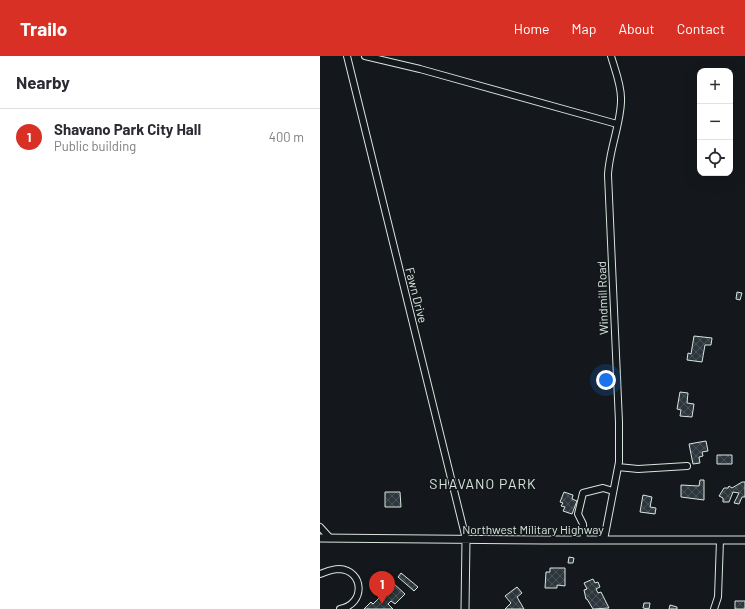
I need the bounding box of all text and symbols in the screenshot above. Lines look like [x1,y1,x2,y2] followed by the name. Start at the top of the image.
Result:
[20,17,67,40] text: Trailo
[514,20,550,37] text: Home
[572,20,596,37] text: Map
[618,20,655,37] text: About
[677,20,725,37] text: Contact
[697,68,733,176] map controls
[697,68,733,104] button: +
[16,72,70,92] text: Nearby
[697,104,733,140] button: −
[54,120,201,138] text: Shavano Park City Hall
[27,129,31,145] text: 1
[269,129,304,145] text: 400 m
[54,138,136,154] text: Public building
[697,140,733,176] button: locate
[594,261,610,335] street label: Windmill Road
[403,266,431,324] street label: Fawn Drive
[596,370,616,390] your location
[429,475,537,492] district label: SHAVANO PARK
[462,522,604,536] street label: Northwest Military Highway
[369,571,395,604] pin: 1

